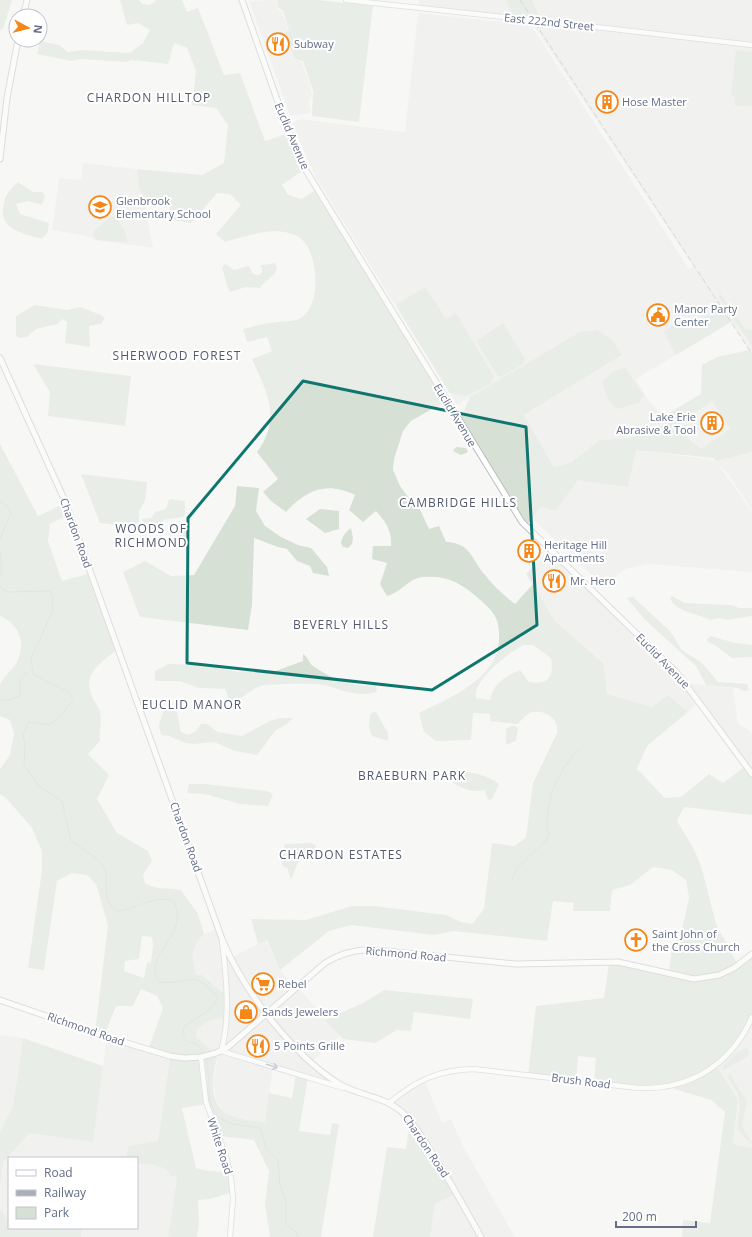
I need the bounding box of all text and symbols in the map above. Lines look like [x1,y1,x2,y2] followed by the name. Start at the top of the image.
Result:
[8,8,48,48] north arrow
[503,9,595,34] street label: East 222nd Street
[30,24,46,35] text: N
[265,31,291,57] restaurant icon: Subway
[294,36,334,51] place label: Subway
[87,89,211,106] district label: CHARDON HILLTOP
[594,89,620,115] building icon: Hose Master
[622,94,687,109] place label: Hose Master
[272,100,313,172] street label: Euclid Avenue
[116,193,211,221] place label: Glenbrook Elementary School
[87,194,113,220] school or university icon: Glenbrook Elementary School
[674,301,738,329] place label: Manor Party Center
[645,302,671,328] public building icon: Manor Party Center
[113,347,241,364] district label: SHERWOOD FOREST
[431,380,480,449] street label: Euclid Avenue
[616,409,696,437] place label: Lake Erie Abrasive & Tool
[699,410,725,436] building icon: Lake Erie Abrasive & Tool
[399,494,517,511] district label: CAMBRIDGE HILLS
[57,496,96,570] street label: Chardon Road
[114,520,188,551] district label: WOODS OF RICHMOND
[544,537,607,565] place label: Heritage Hill Apartments
[516,538,542,564] building icon: Heritage Hill Apartments
[541,568,567,594] restaurant icon: Mr. Hero
[570,573,616,588] place label: Mr. Hero
[293,616,389,633] district label: BEVERLY HILLS
[633,630,694,692] street label: Euclid Avenue
[142,696,242,713] district label: EUCLID MANOR
[358,767,466,784] district label: BRAEBURN PARK
[167,800,206,874] street label: Chardon Road
[279,846,403,863] district label: CHARDON ESTATES
[652,926,740,954] place label: Saint John of the Cross Church
[623,927,649,953] church icon: Saint John of the Cross Church
[365,943,447,965] street label: Richmond Road
[250,971,276,997] supermarket icon: Rebel
[278,976,307,991] place label: Rebel
[233,999,259,1025] shop icon: Sands Jewelers
[262,1004,338,1019] place label: Sands Jewelers
[45,1008,127,1049] street label: Richmond Road
[245,1033,271,1059] restaurant icon: 5 Points Grille
[274,1038,345,1053] place label: 5 Points Grille
[265,1063,278,1070] one-way arrow
[551,1069,611,1092] street label: Brush Road
[400,1111,453,1180] street label: Chardon Road
[204,1116,237,1176] street label: White Road
[8,1157,138,1229] legend
[44,1164,73,1181] text: Road
[44,1184,87,1201] text: Railway
[616,1203,696,1229] scale bar
[44,1204,70,1221] text: Park
[622,1208,657,1225] text: 200 m

